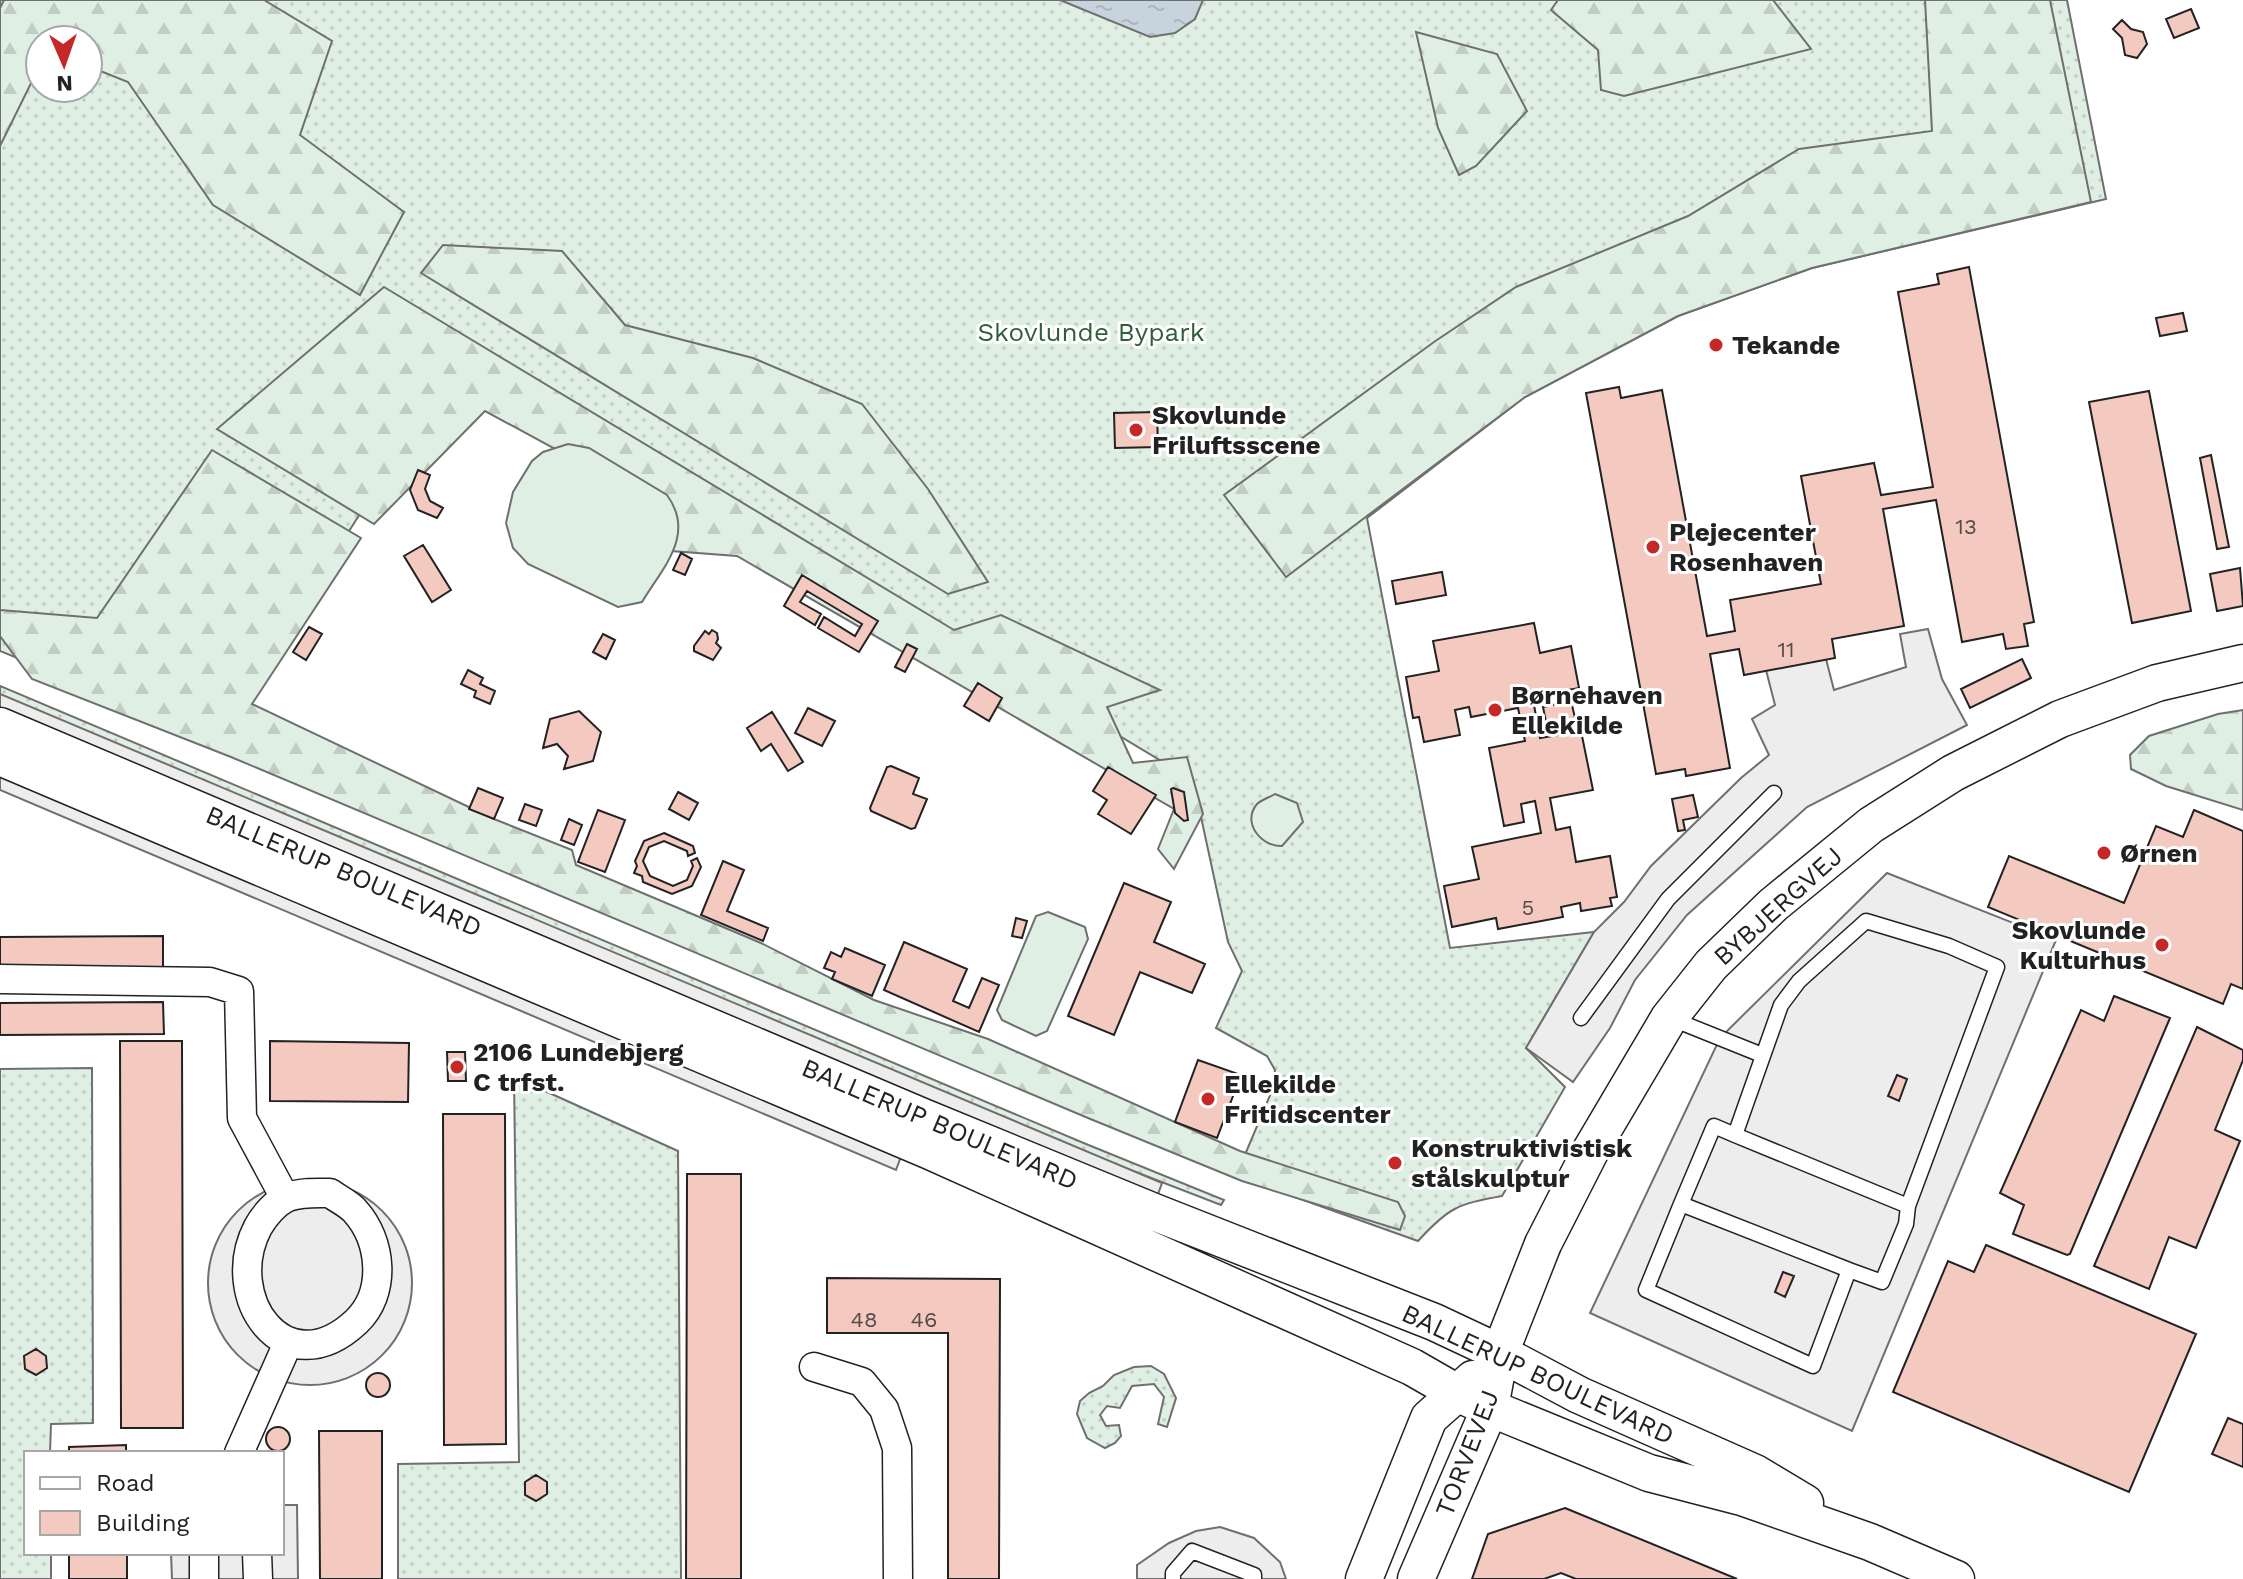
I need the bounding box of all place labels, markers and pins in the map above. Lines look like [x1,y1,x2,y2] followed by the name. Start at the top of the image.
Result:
[1732,330,1840,360] place label: Tekande
[1707,336,1725,354] marker: Tekande
[1152,400,1321,460] place label: Skovlunde Friluftsscene
[1127,421,1145,439] marker: Skovlunde Friluftsscene
[1669,517,1823,577] place label: Plejecenter Rosenhaven
[1644,538,1662,556] marker: Plejecenter Rosenhaven
[1511,680,1663,740] place label: Børnehaven Ellekilde
[1486,701,1504,719] marker: Børnehaven Ellekilde
[2120,838,2198,868] place label: Ørnen
[2095,844,2113,862] marker: Ørnen
[2012,915,2146,975] place label: Skovlunde Kulturhus
[2153,936,2171,954] marker: Skovlunde Kulturhus
[473,1037,684,1097] place label: 2106 Lundebjerg C trfst.
[448,1058,466,1076] marker: 2106 Lundebjerg C trfst.
[1224,1069,1392,1129] place label: Ellekilde Fritidscenter
[1199,1090,1217,1108] marker: Ellekilde Fritidscenter
[1411,1133,1633,1193] place label: Konstruktivistisk stålskulptur
[1386,1154,1404,1172] marker: Konstruktivistisk stålskulptur

